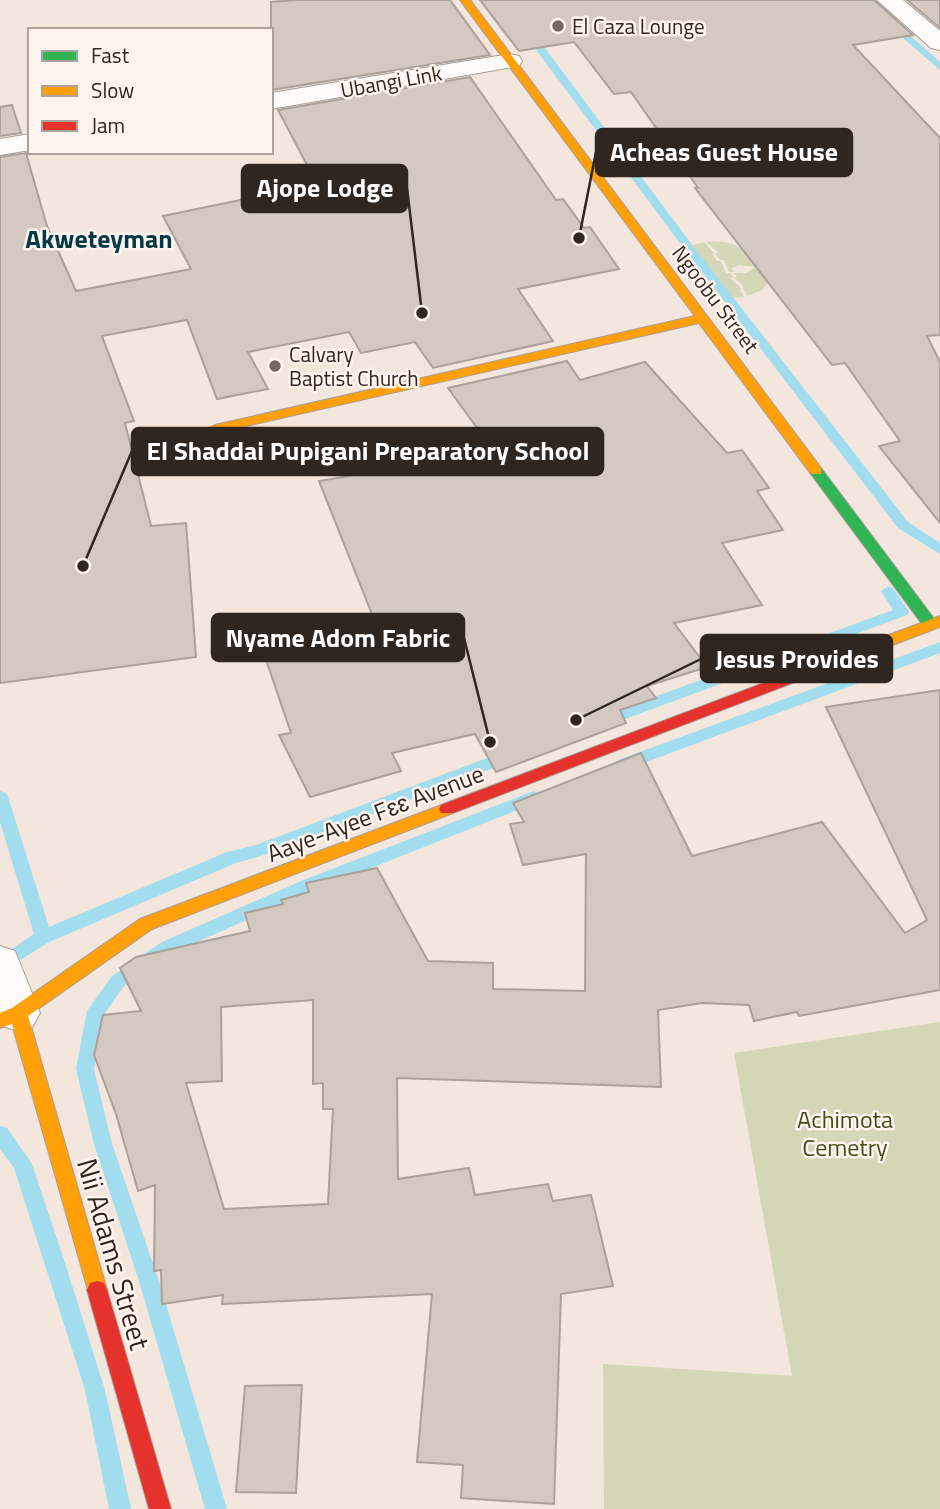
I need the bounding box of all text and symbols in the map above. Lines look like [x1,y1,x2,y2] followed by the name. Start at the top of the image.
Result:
[572,10,705,42] place label: El Caza Lounge
[550,18,566,34] marker: El Caza Lounge
[28,28,273,154] legend
[91,39,130,71] text: Fast
[338,56,444,106] street label: Ubangi Link
[91,74,134,106] text: Slow
[91,109,125,141] text: Jam
[596,129,852,176] callout: Acheas Guest House
[610,132,838,171] text: Acheas Guest House
[242,165,407,212] callout: Ajope Lodge
[257,168,393,207] text: Ajope Lodge
[25,219,173,258] district label: Akweteyman
[665,238,768,360] street label: Ngoobu Street
[289,338,419,394] place label: Calvary Baptist Church
[267,358,283,374] marker: Calvary Baptist Church
[132,428,603,475] callout: El Shaddai Pupigani Preparatory School
[147,431,589,470] text: El Shaddai Pupigani Preparatory School
[212,614,464,661] callout: Nyame Adom Fabric
[226,618,450,657] text: Nyame Adom Fabric
[701,635,892,682] callout: Jesus Provides
[715,639,879,678] text: Jesus Provides
[261,755,489,871] street label: Aaye-Ayee Fɛɛ Avenue
[797,1101,893,1165] park label: Achimota Cemetry
[66,1153,162,1355] street label: Nii Adams Street

